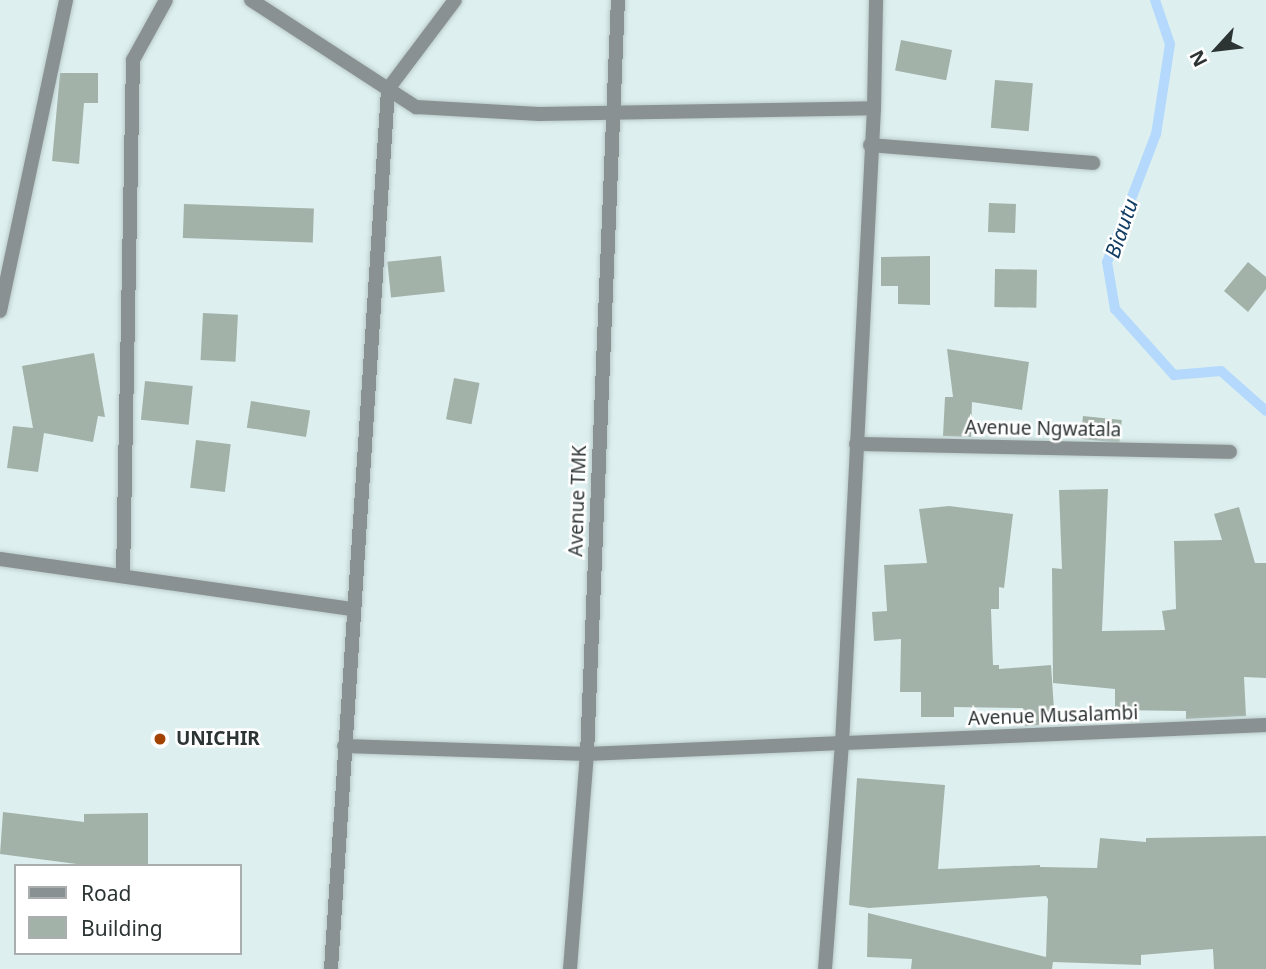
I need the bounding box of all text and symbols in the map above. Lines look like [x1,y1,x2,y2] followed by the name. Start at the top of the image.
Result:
[1182,14,1252,84] north arrow
[1183,46,1213,71] text: N
[1099,195,1143,261] water label: Biautu
[965,416,1121,442] street label: Avenue Ngwatala
[565,445,591,557] street label: Avenue TMK
[968,702,1138,730] street label: Avenue Musalambi
[176,728,260,750] place label: UNICHIR
[150,729,170,749] marker: UNICHIR
[14,864,242,955] legend
[81,879,131,907] text: Road
[81,914,163,942] text: Building

